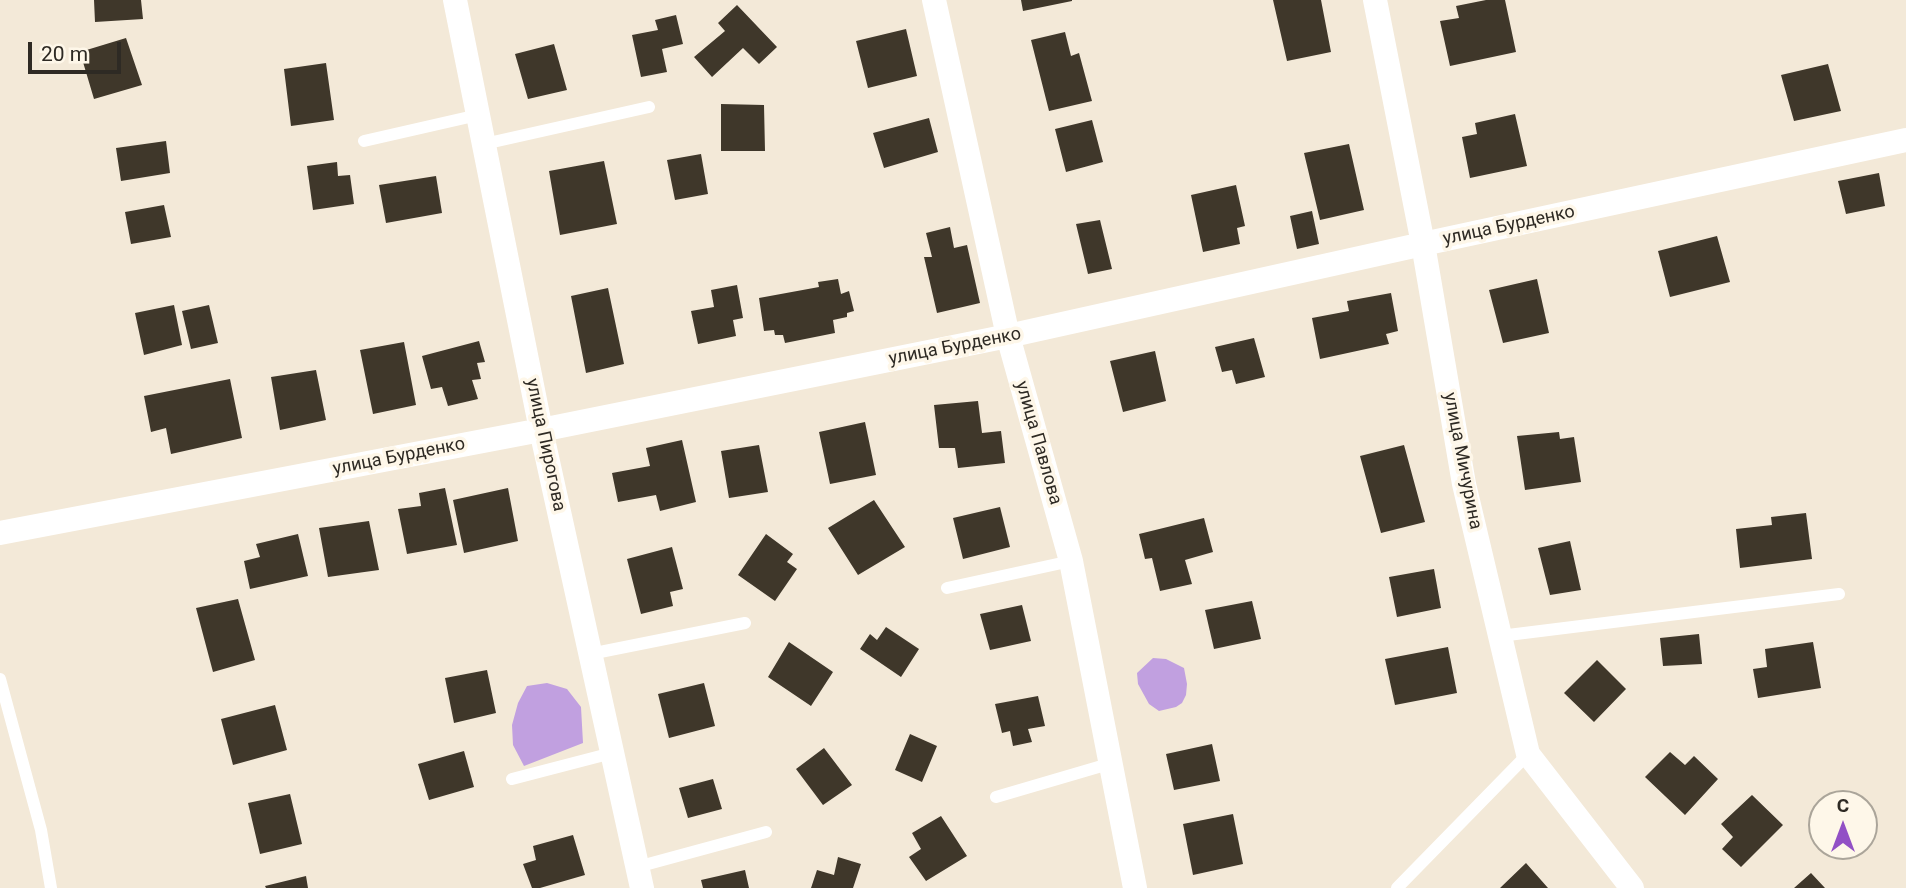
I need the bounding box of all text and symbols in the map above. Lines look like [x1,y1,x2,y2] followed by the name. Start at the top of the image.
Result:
[32,28,124,72] scale bar
[41,42,88,66] text: 20 m
[1441,201,1577,251] street label: улица Бурденко
[887,324,1023,370] street label: улица Бурденко
[520,377,570,513] street label: улица Пирогова
[1010,379,1066,507] street label: улица Павлова
[1438,391,1486,531] street label: улица Мичурина
[331,434,467,480] street label: улица Бурденко
[1808,790,1878,860] north arrow
[1837,794,1849,817] text: С

